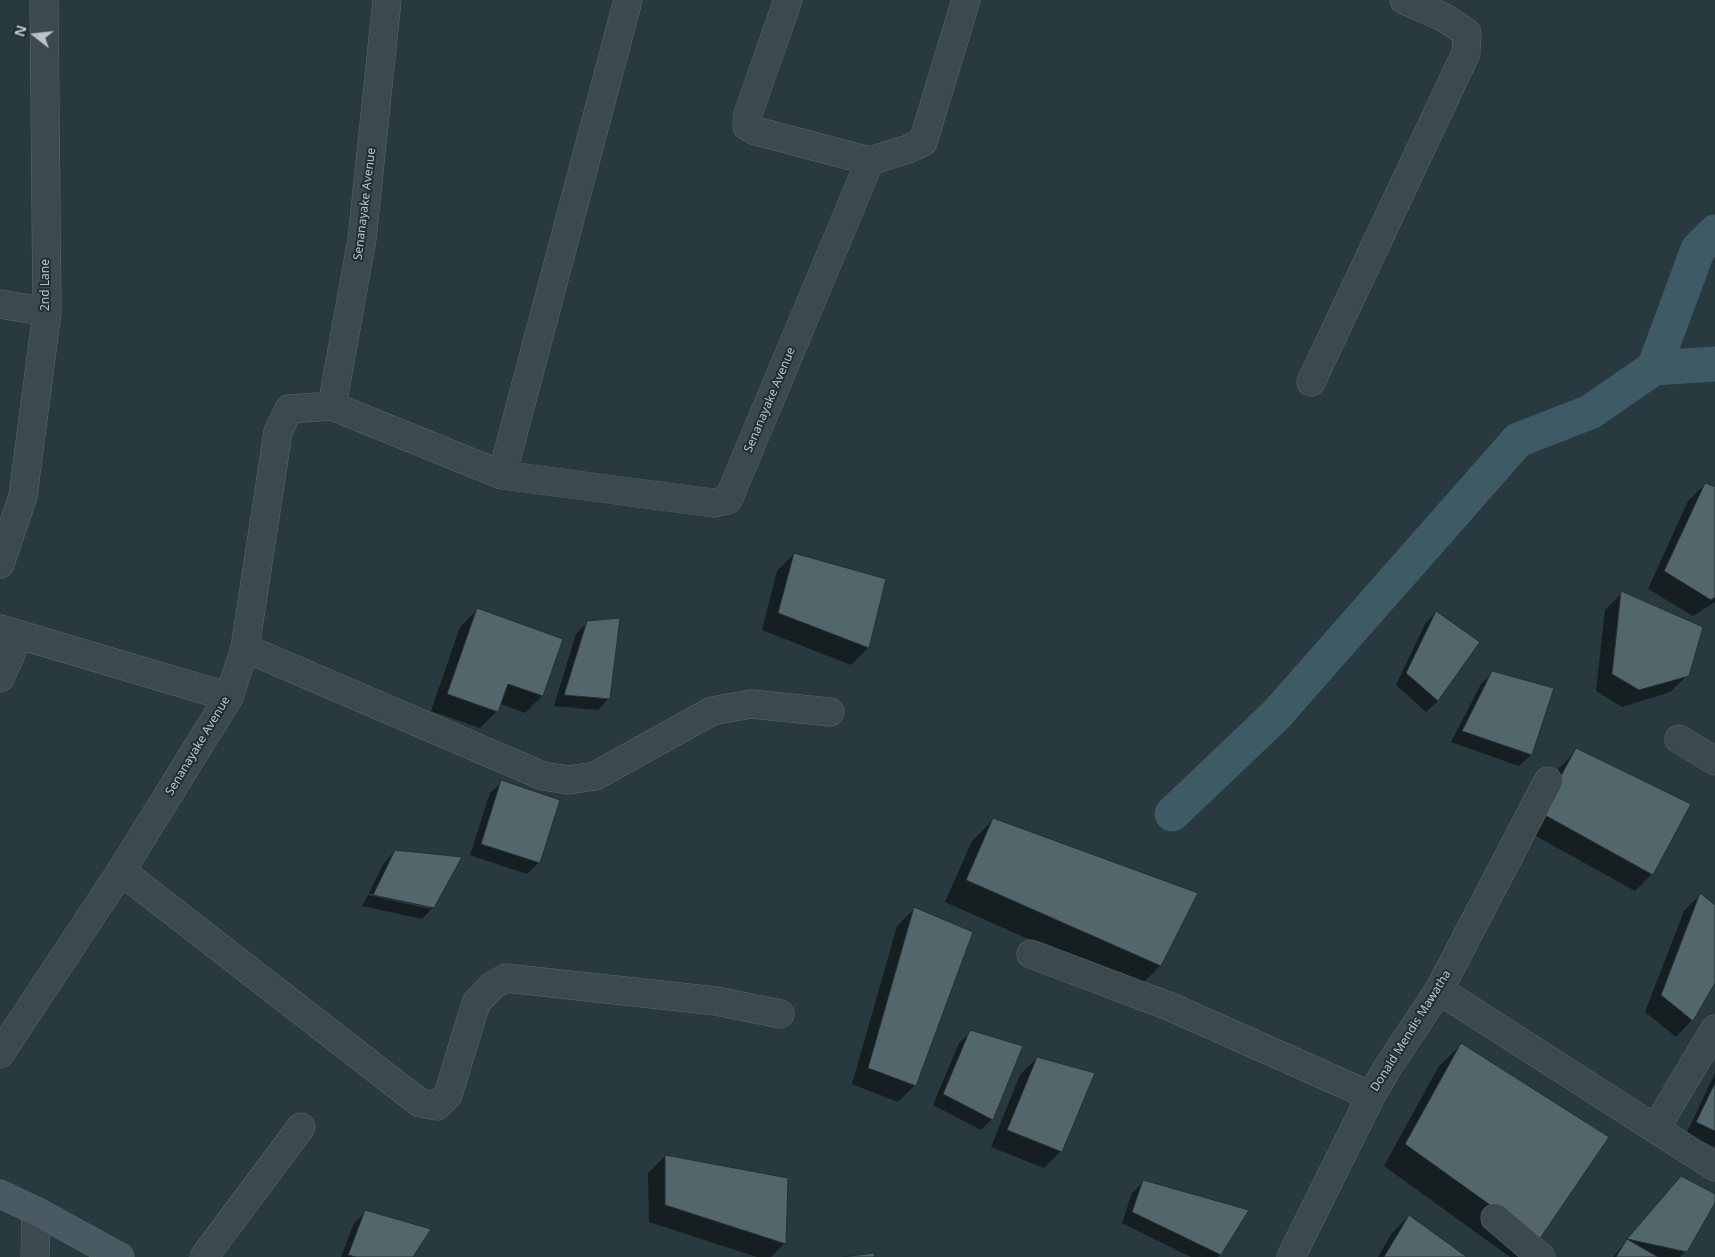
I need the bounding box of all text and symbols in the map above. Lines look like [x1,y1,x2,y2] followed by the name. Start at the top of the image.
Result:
[10,10,60,60] north arrow
[9,23,31,39] text: N
[351,147,379,261] street label: Senanayake Avenue
[39,259,53,311] street label: 2nd Lane
[741,345,799,455] street label: Senanayake Avenue
[163,694,233,798] street label: Senanayake Avenue
[1368,968,1454,1094] street label: Donald Mendis Mawatha

